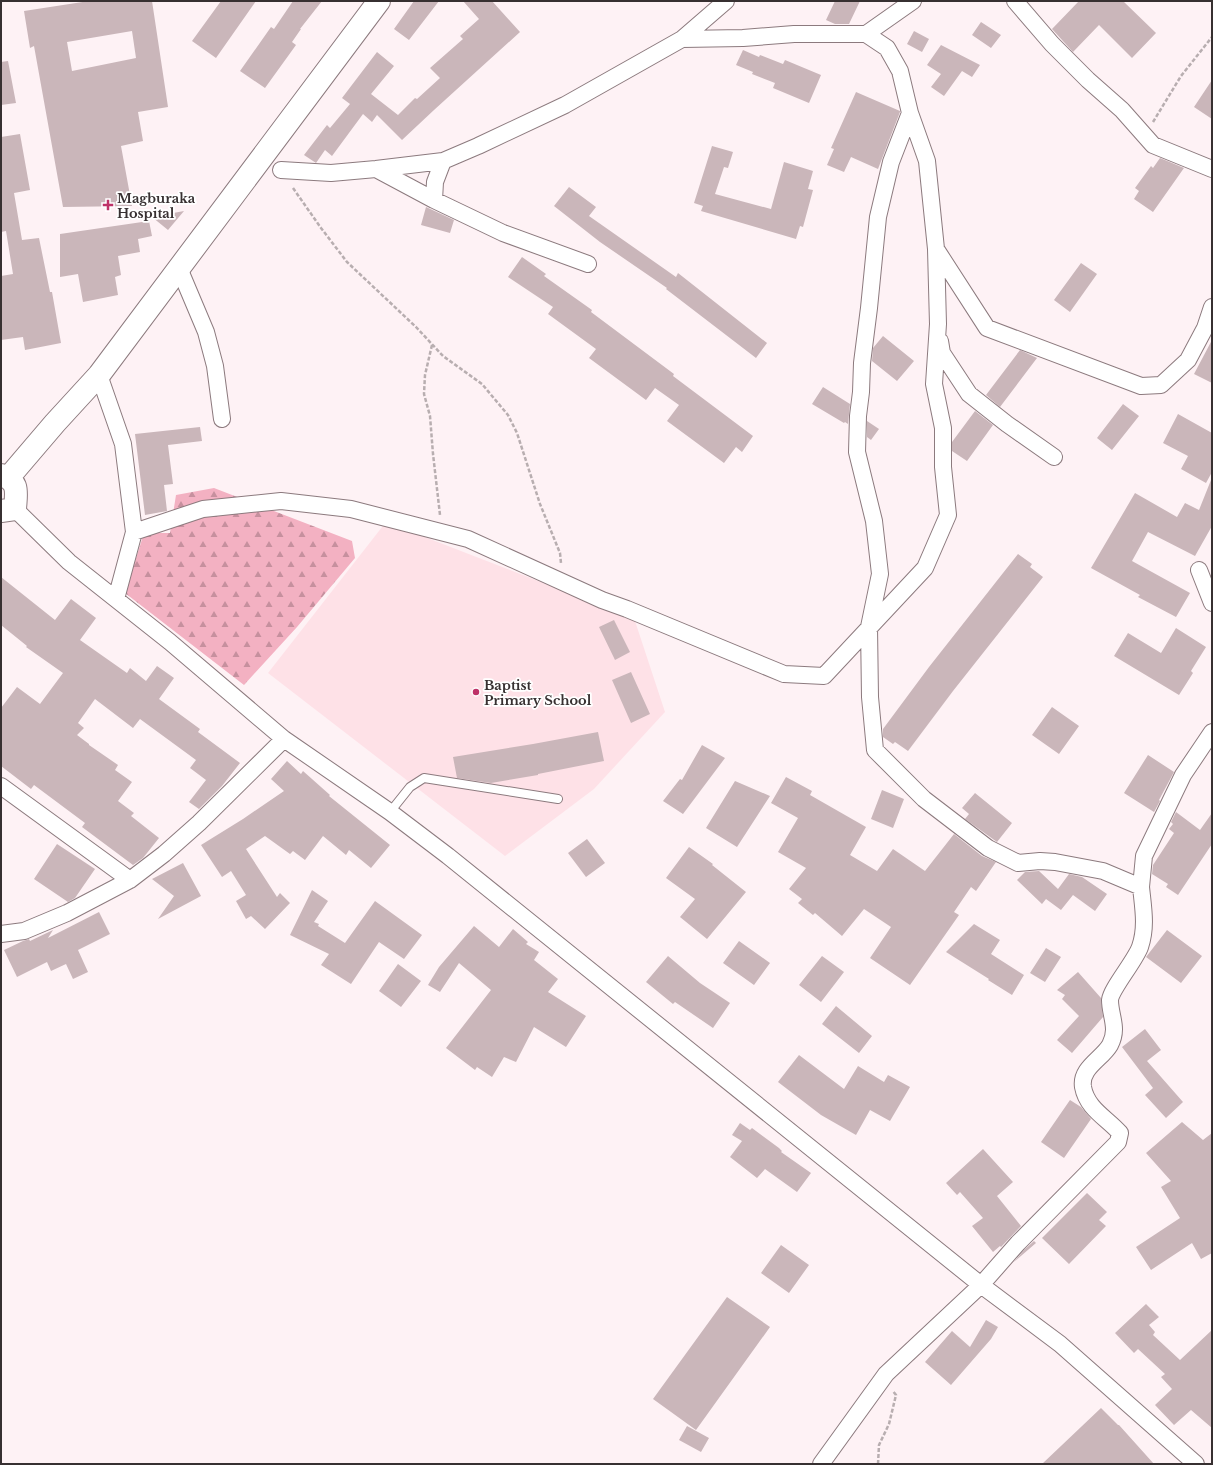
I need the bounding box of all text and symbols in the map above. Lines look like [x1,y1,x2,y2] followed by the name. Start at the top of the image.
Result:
[117,190,196,222] place label: Magburaka Hospital
[102,199,114,211] marker: Magburaka Hospital
[484,677,592,709] place label: Baptist Primary School
[471,687,481,697] marker: Baptist Primary School

